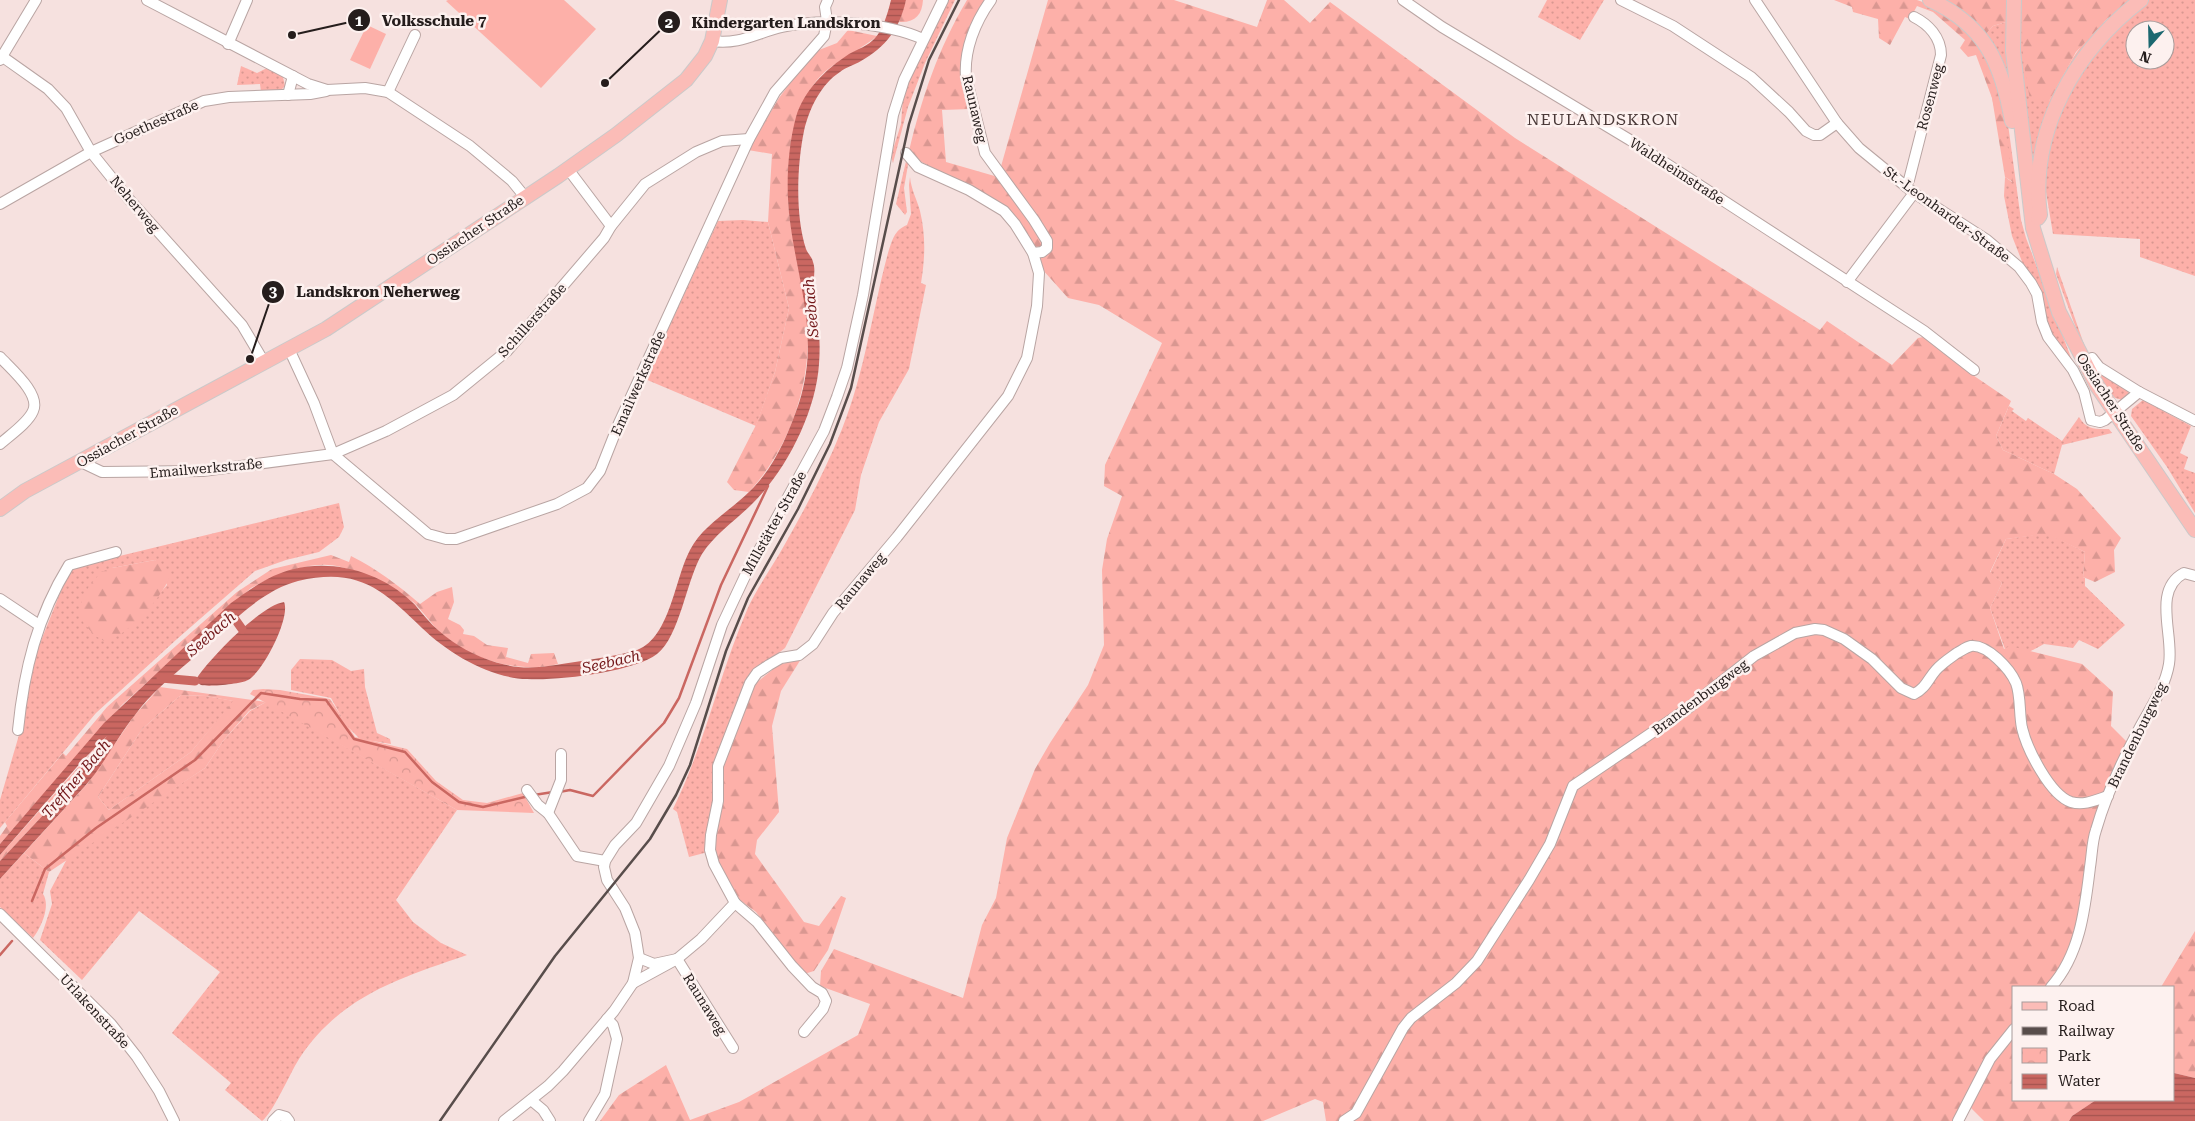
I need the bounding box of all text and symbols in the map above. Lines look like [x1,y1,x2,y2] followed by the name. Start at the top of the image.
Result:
[347,5,497,35] callout: Volksschule 7
[656,7,890,37] callout: Kindergarten Landskron
[355,12,364,30] text: 1
[382,12,487,30] text: Volksschule 7
[665,14,673,32] text: 2
[692,14,880,32] text: Kindergarten Landskron
[2125,20,2175,70] north arrow
[2138,48,2153,67] text: N
[1913,62,1947,132] street label: Rosenweg
[959,74,991,144] street label: Raunaweg
[111,96,201,148] street label: Goethestraße
[1527,110,1679,129] district label: NEULANDSKRON
[1627,134,1728,208] street label: Waldheimstraße
[1881,163,2014,265] street label: St.-Leonharder-Straße
[107,173,163,235] street label: Neherweg
[423,191,527,268] street label: Ossiacher Straße
[261,277,469,307] callout: Landskron Neherweg
[799,278,823,339] water label: Seebach
[495,280,570,360] street label: Schillerstraße
[269,283,278,301] text: 3
[296,283,460,301] text: Landskron Neherweg
[608,328,668,438] street label: Emailwerkstraße
[2073,350,2149,454] street label: Ossiacher Straße
[73,401,181,471] street label: Ossiacher Straße
[149,455,263,481] street label: Emailwerkstraße
[739,468,809,578] street label: Millstätter Straße
[832,549,888,613] street label: Raunaweg
[182,608,239,661] water label: Seebach
[579,647,642,678] water label: Seebach
[1649,656,1751,738] street label: Brandenburgweg
[2105,680,2169,790] street label: Brandenburgweg
[38,736,114,822] water label: Treffner Bach
[680,970,730,1038] street label: Raunaweg
[57,971,134,1052] street label: Urlakenstraße
[2012,986,2175,1101] legend
[2058,997,2095,1015] text: Road
[2058,1022,2115,1040] text: Railway
[2058,1047,2092,1065] text: Park
[2058,1072,2100,1090] text: Water

